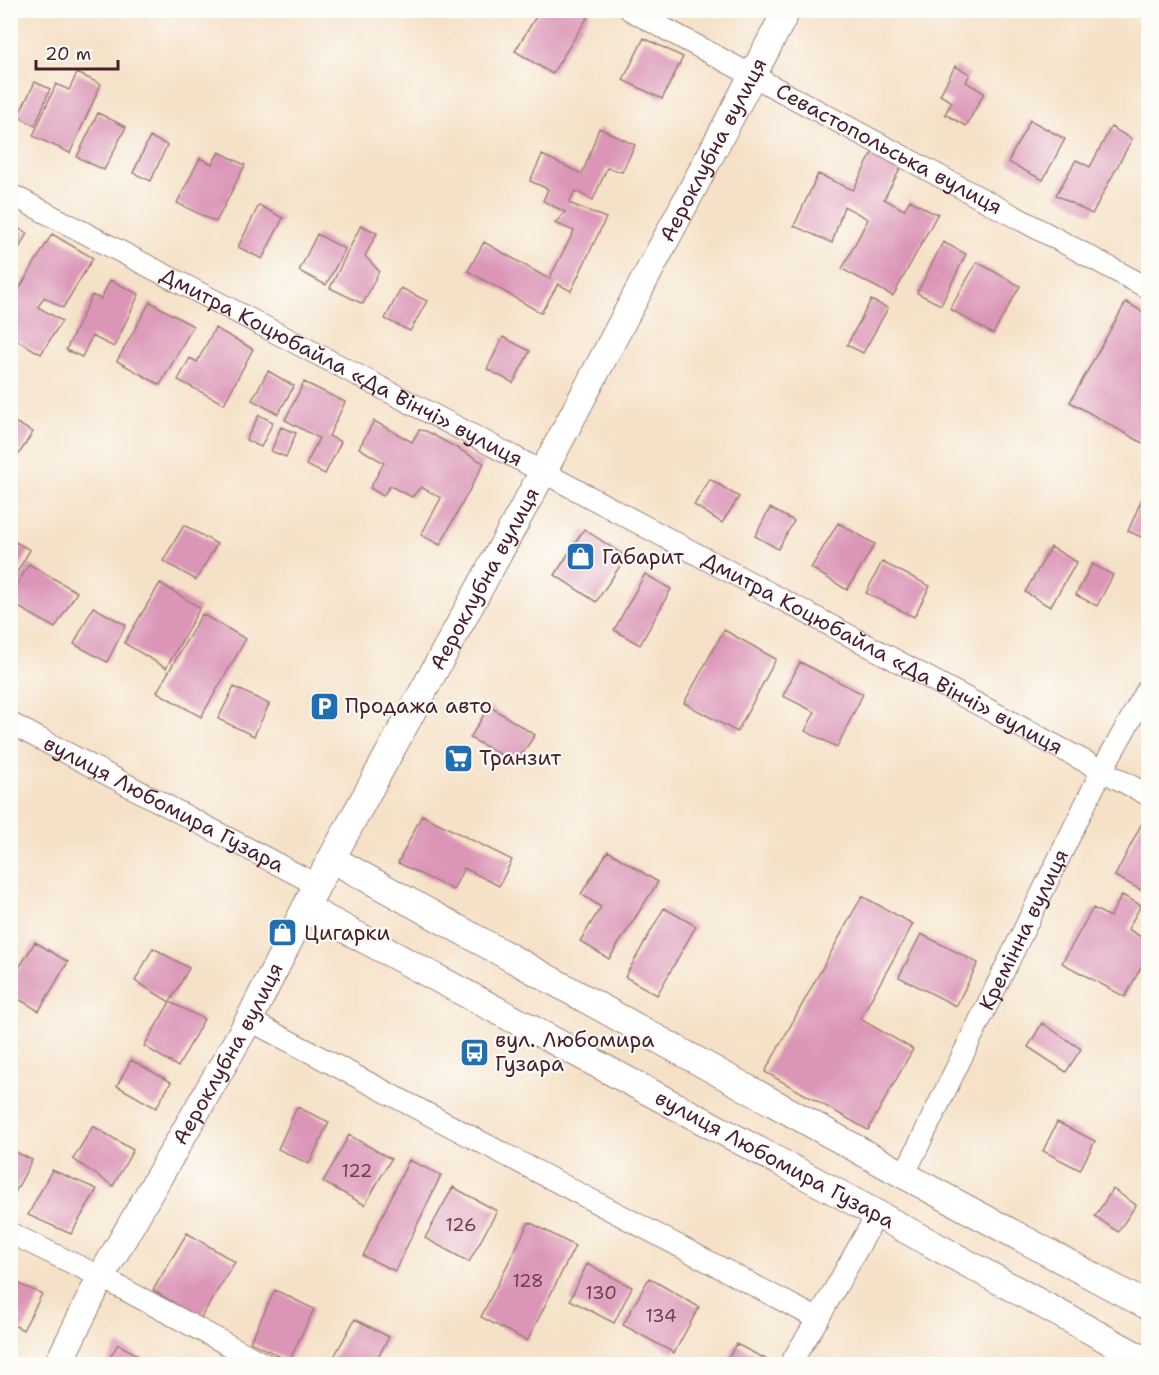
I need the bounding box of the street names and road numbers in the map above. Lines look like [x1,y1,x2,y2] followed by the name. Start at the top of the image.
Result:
[653,53,773,247] street label: Аероклубна вулиця
[771,77,1007,221] street label: Севастопольська вулиця
[155,261,528,473] street label: Дмитра Коцюбайла «Да Вінчі» вулиця
[423,482,546,675] street label: Аероклубна вулиця
[697,545,1068,761] street label: Дмитра Коцюбайла «Да Вінчі» вулиця
[39,729,289,879] street label: вулиця Любомира Гузара
[973,844,1075,1015] street label: Кремінна вулиця
[166,958,290,1150] street label: Аероклубна вулиця
[650,1084,900,1235] street label: вулиця Любомира Гузара

